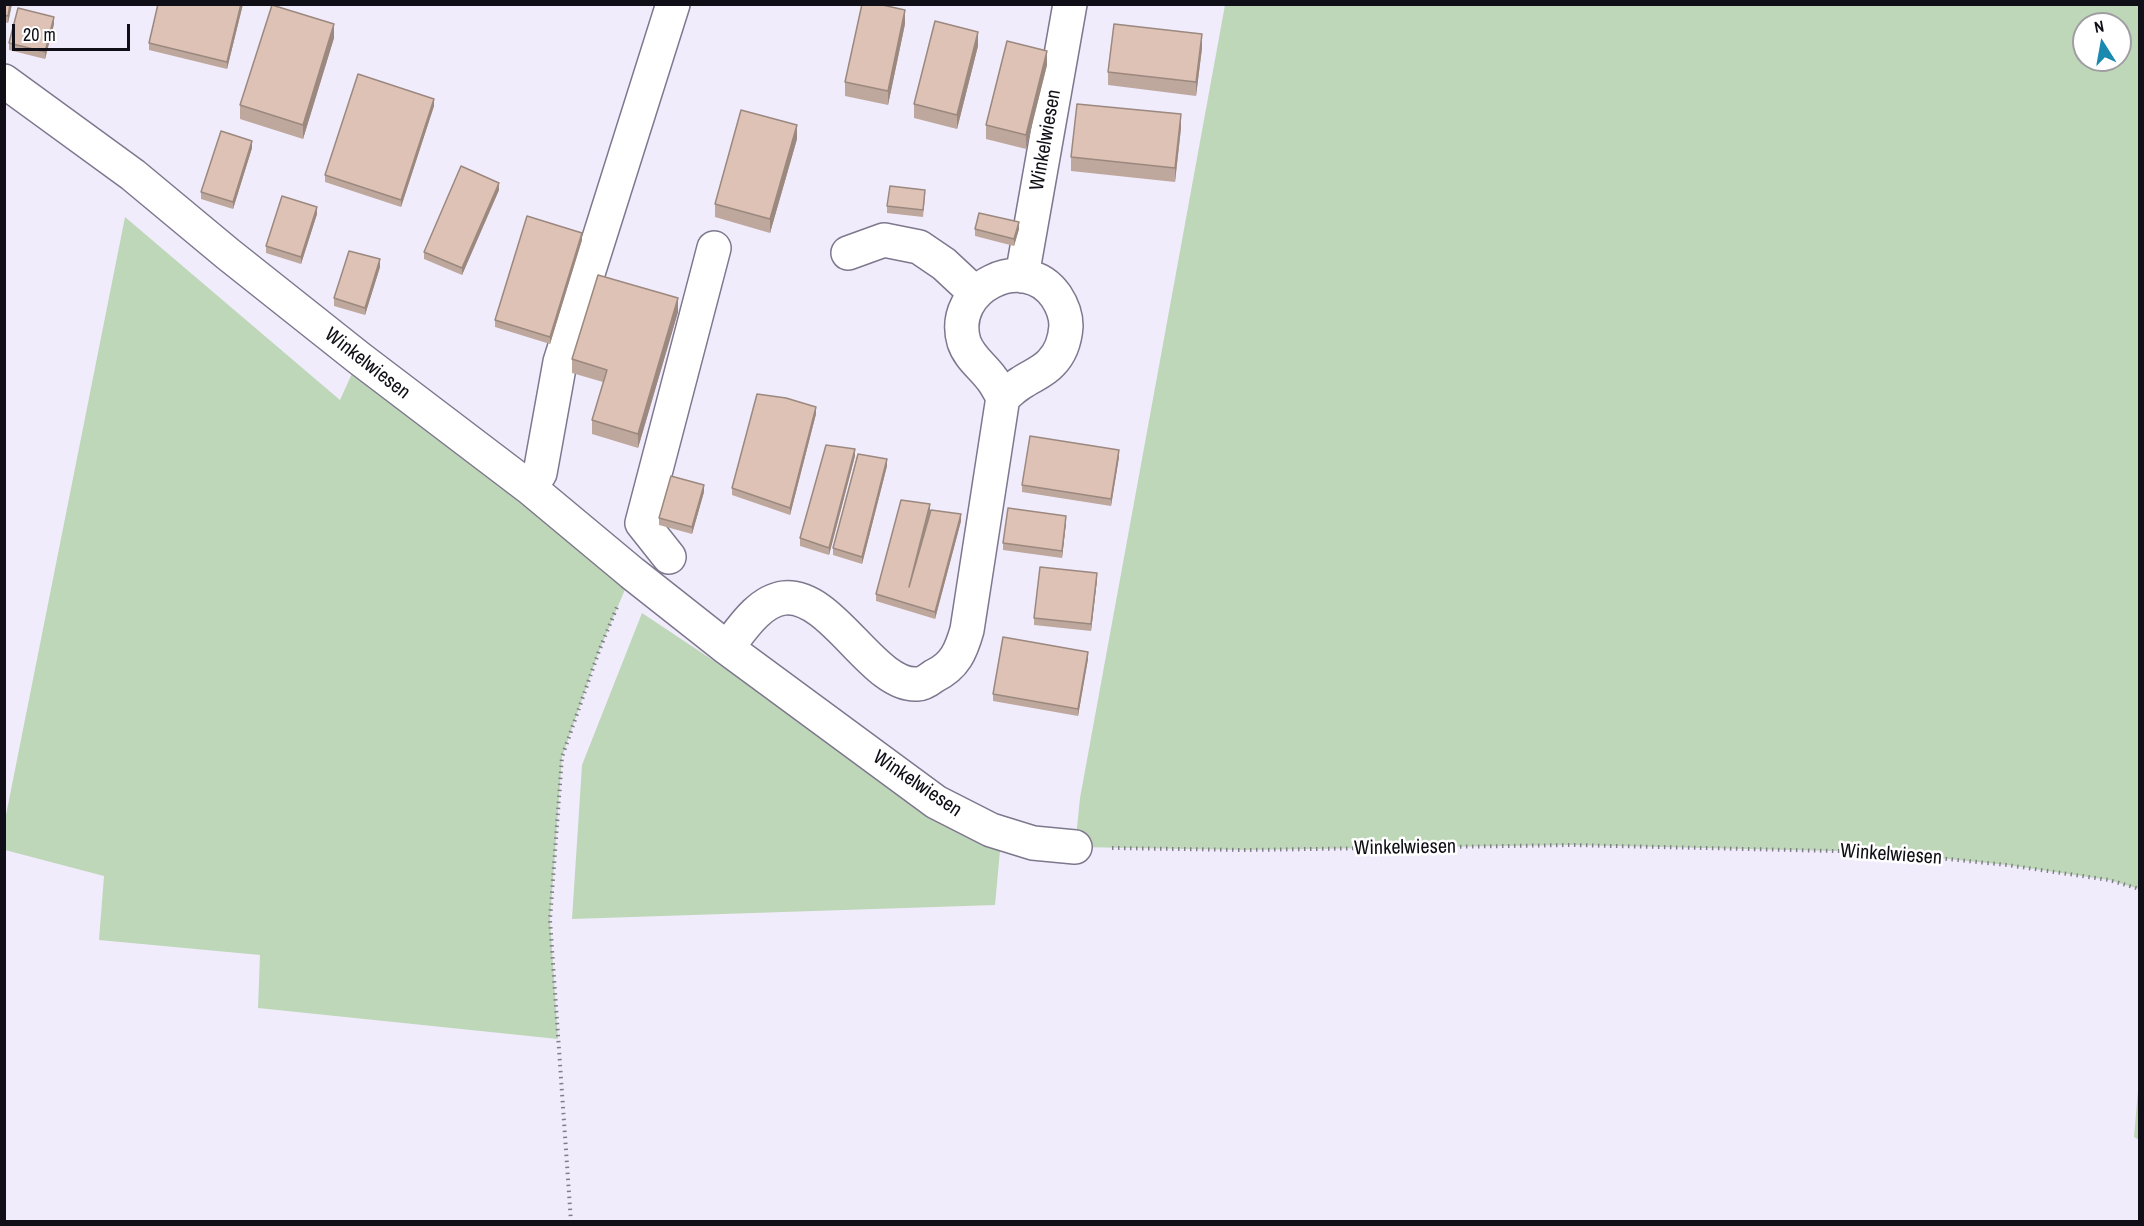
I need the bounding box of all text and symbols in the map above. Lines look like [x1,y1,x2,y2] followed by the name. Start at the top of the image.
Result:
[15,12,134,50] scale bar
[2072,12,2132,72] north arrow
[2092,15,2106,38] text: N
[23,22,56,47] text: 20 m
[1025,88,1067,192] street label: Winkelwiesen
[319,323,415,405] street label: Winkelwiesen
[868,746,966,822] street label: Winkelwiesen
[1354,835,1456,861] street label: Winkelwiesen
[1839,839,1943,871] street label: Winkelwiesen

